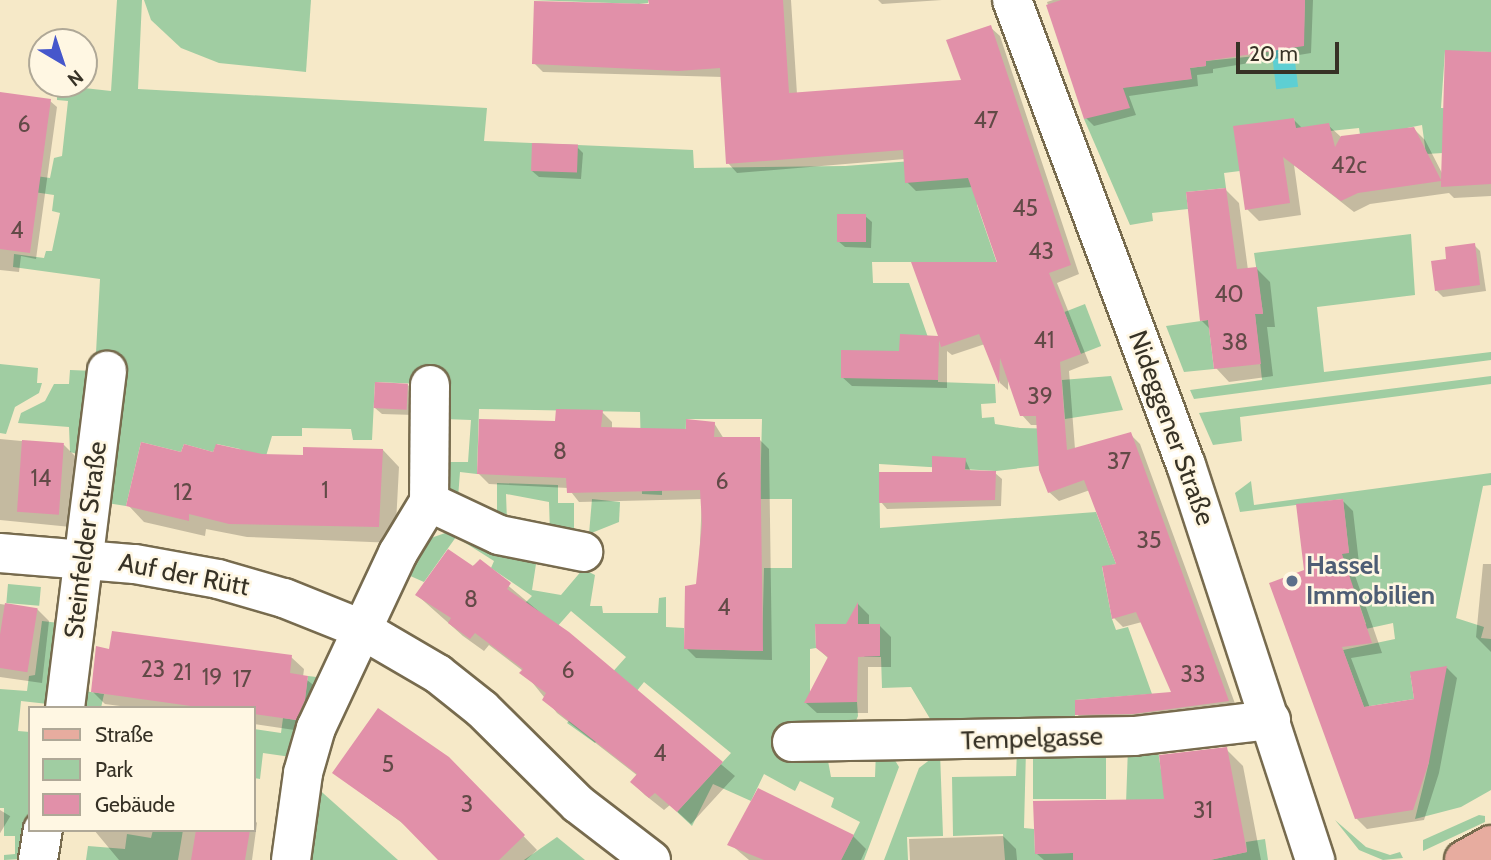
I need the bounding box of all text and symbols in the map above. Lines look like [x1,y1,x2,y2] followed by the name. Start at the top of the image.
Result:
[28,28,98,98] north arrow
[1239,28,1342,72] scale bar
[1249,41,1298,66] text: 20 m
[63,65,88,91] text: N
[974,106,998,134] house number: 47
[17,110,31,138] house number: 6
[1331,151,1367,179] house number: 42c
[1012,194,1038,222] house number: 45
[10,216,24,244] house number: 4
[1028,237,1054,265] house number: 43
[1214,280,1244,308] house number: 40
[1034,326,1054,354] house number: 41
[1121,326,1221,530] street label: Nideggener Straße
[1222,328,1248,356] house number: 38
[1027,382,1053,410] house number: 39
[553,437,567,465] house number: 8
[58,440,114,640] street label: Steinfelder Straße
[1107,447,1131,475] house number: 37
[31,464,51,492] house number: 14
[715,467,729,495] house number: 6
[321,476,329,504] house number: 1
[173,478,193,506] house number: 12
[1137,526,1161,554] house number: 35
[116,547,252,603] street label: Auf der Rütt
[1306,550,1435,612] place label: Hassel Immobilien
[1284,573,1300,589] marker: Hassel Immobilien
[464,585,478,613] house number: 8
[717,593,731,621] house number: 4
[141,655,165,683] house number: 23
[561,656,575,684] house number: 6
[172,658,192,686] house number: 21
[1181,660,1205,688] house number: 33
[202,663,222,691] house number: 19
[232,665,252,693] house number: 17
[28,706,256,832] legend
[960,721,1104,757] street label: Tempelgasse
[95,722,153,747] text: Straße
[653,739,667,767] house number: 4
[382,750,394,778] house number: 5
[95,757,133,782] text: Park
[461,790,473,818] house number: 3
[95,792,175,817] text: Gebäude
[1193,796,1213,824] house number: 31

